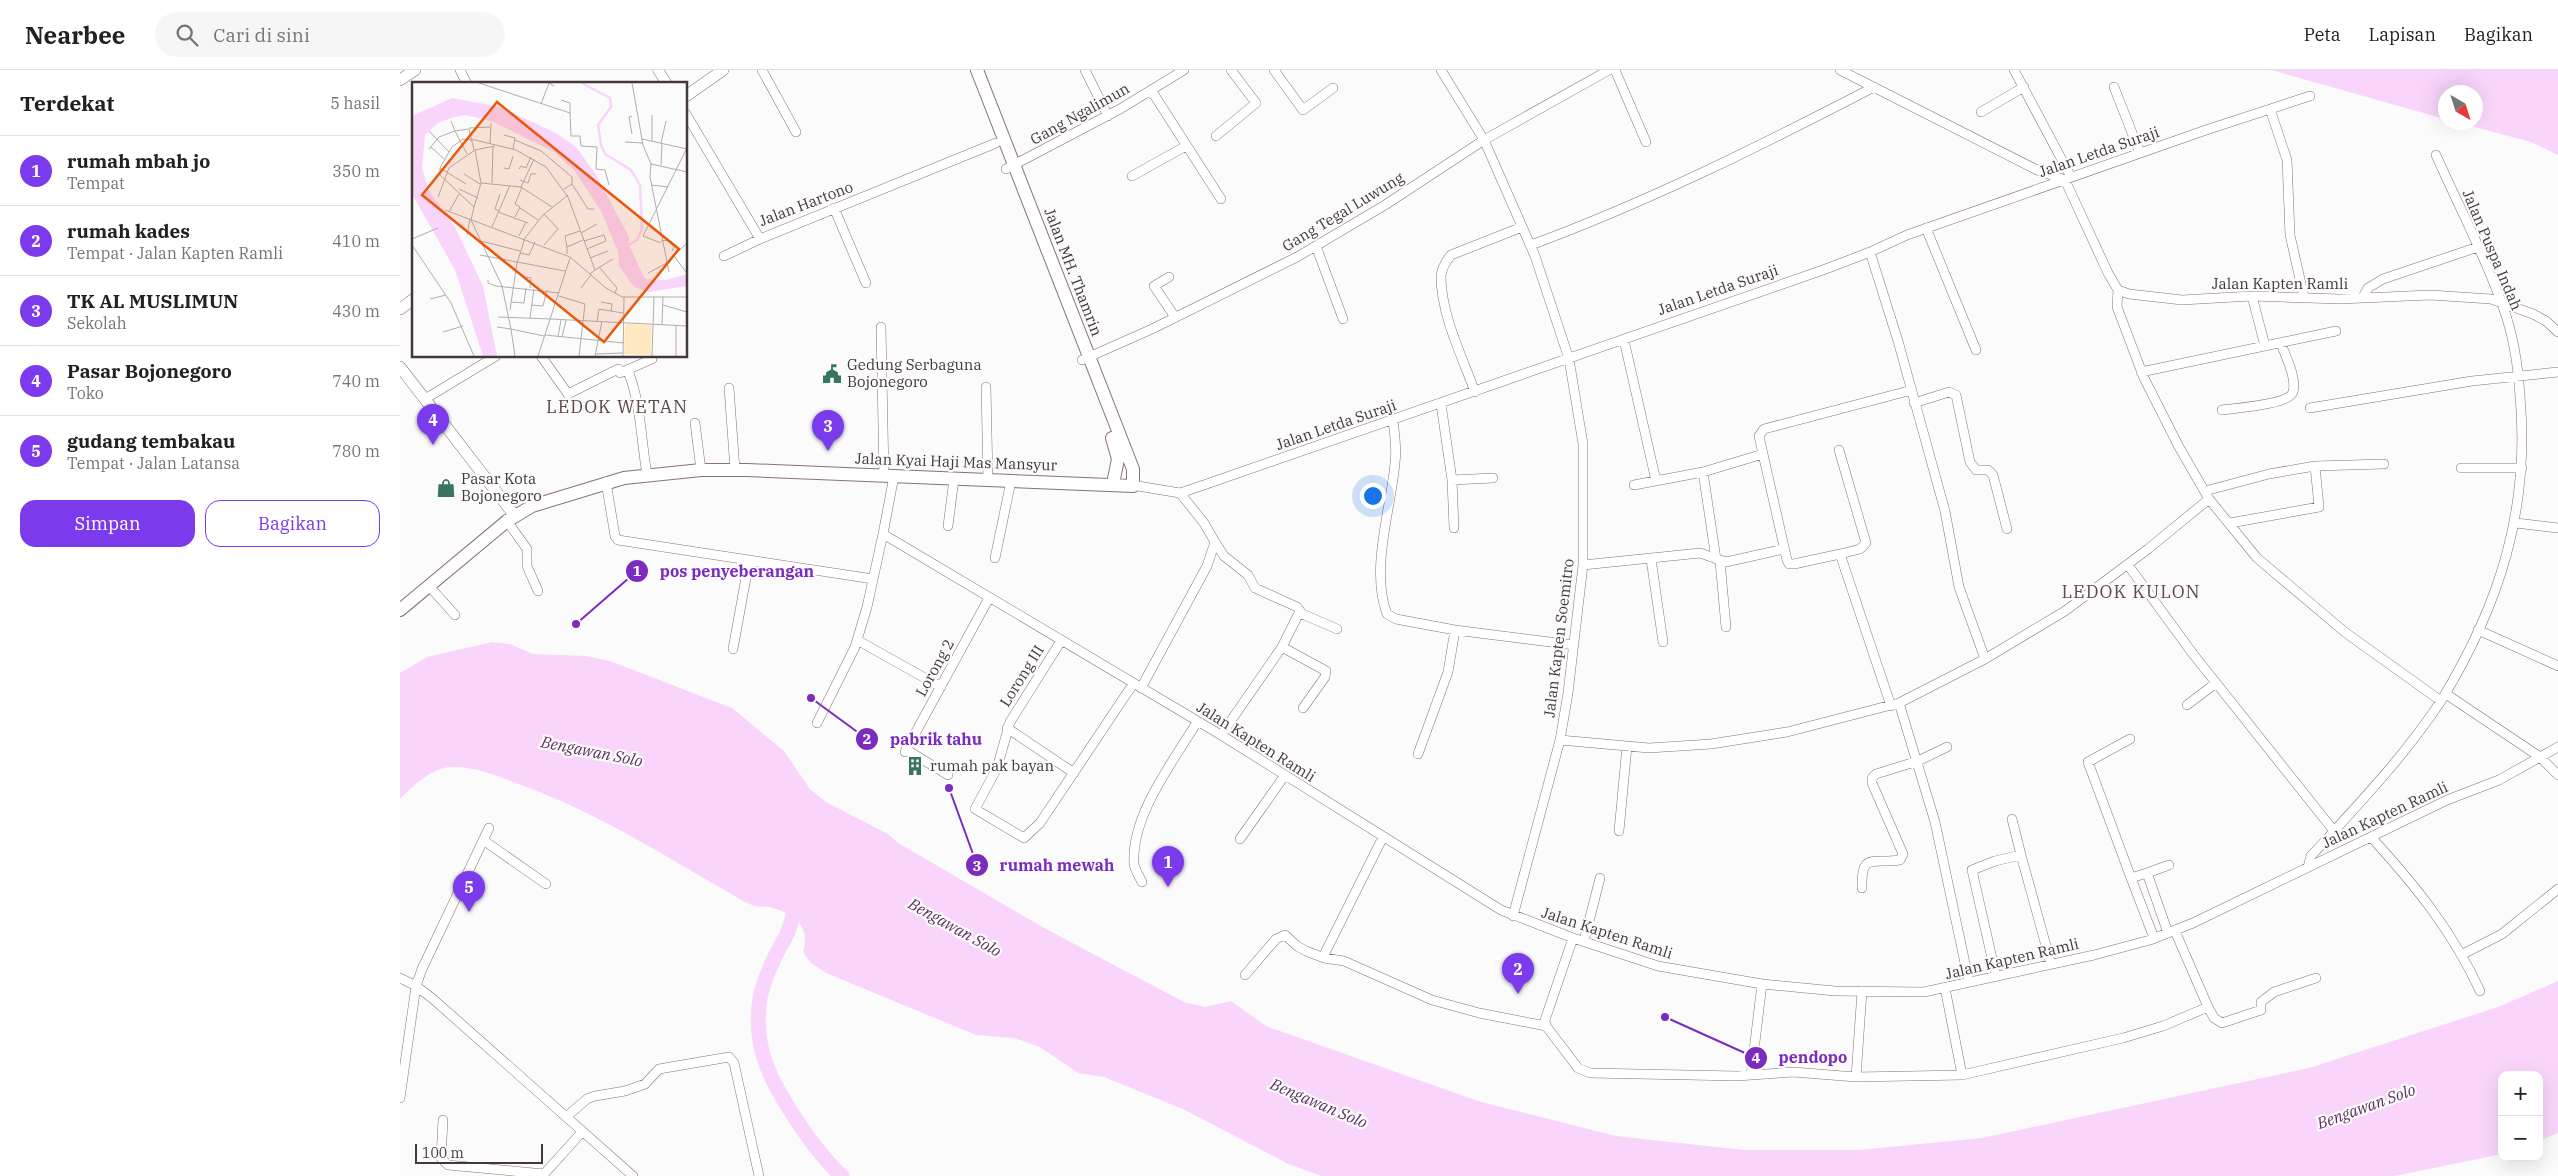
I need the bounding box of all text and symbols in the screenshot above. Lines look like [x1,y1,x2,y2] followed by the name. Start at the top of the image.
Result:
[155,12,505,57] search box
[25,19,125,51] text: Nearbee
[173,21,201,49] icon: search
[213,23,310,47] text: Cari di sini
[2304,23,2341,46] text: Peta
[2369,23,2436,46] text: Lapisan
[2464,23,2533,46] text: Bagikan
[1027,78,1133,149] street label: Gang Ngalimun
[412,82,688,358] inset map
[2438,85,2483,130] north arrow
[20,89,114,117] text: Terdekat
[330,93,380,113] text: 5 hasil
[2036,122,2162,181] street label: Jalan Letda Suraji
[67,149,210,173] text: rumah mbah jo
[31,161,41,181] text: 1
[332,161,380,181] text: 350 m
[1278,168,1407,255] street label: Gang Tegal Luwung
[67,173,125,193] text: Tempat
[756,177,856,230] street label: Jalan Hartono
[2458,187,2526,313] street label: Jalan Puspa Indah
[1040,205,1107,339] street label: Jalan MH. Thamrin
[67,219,190,243] text: rumah kades
[31,231,41,251] text: 2
[332,231,380,251] text: 410 m
[67,243,283,263] text: Tempat · Jalan Kapten Ramli
[1655,260,1781,319] street label: Jalan Letda Suraji
[2212,274,2349,293] street label: Jalan Kapten Ramli
[67,289,238,313] text: TK AL MUSLIMUN
[31,301,41,321] text: 3
[332,301,380,321] text: 430 m
[67,313,127,333] text: Sekolah
[847,355,982,391] place label: Gedung Serbaguna Bojonegoro
[67,359,232,383] text: Pasar Bojonegoro
[821,363,843,385] public building icon: Gedung Serbaguna Bojonegoro
[31,371,41,391] text: 4
[332,371,380,391] text: 740 m
[67,383,104,403] text: Toko
[546,395,688,418] district label: LEDOK WETAN
[1273,395,1399,454] street label: Jalan Letda Suraji
[417,404,449,445] pin: 4
[812,410,844,451] pin: 3
[67,429,235,453] text: gudang tembakau
[31,441,41,461] text: 5
[332,441,380,461] text: 780 m
[855,448,1058,475] street label: Jalan Kyai Haji Mas Mansyur
[67,453,240,473] text: Tempat · Jalan Latansa
[461,469,542,505] place label: Pasar Kota Bojonegoro
[435,477,457,499] shop icon: Pasar Kota Bojonegoro
[1360,483,1386,509] your location
[20,500,195,547] button: Simpan
[205,500,380,547] button: Bagikan
[624,556,824,587] callout: pos penyeberangan
[1539,557,1578,718] street label: Jalan Kapten Soemitro
[632,561,642,580] text: 1
[660,561,815,581] text: pos penyeberangan
[2061,580,2201,603] district label: LEDOK KULON
[911,636,958,700] street label: Lorong 2
[995,641,1048,710] street label: Lorong III
[1193,697,1319,786] street label: Jalan Kapten Ramli
[855,724,992,755] callout: pabrik tahu
[862,729,872,748] text: 2
[890,729,982,749] text: pabrik tahu
[538,731,645,771] water label: Bengawan Solo
[904,755,926,777] building icon: rumah pak bayan
[930,756,1054,775] place label: rumah pak bayan
[2319,777,2451,852] street label: Jalan Kapten Ramli
[1152,846,1184,887] pin: 1
[964,850,1124,881] callout: rumah mewah
[1000,855,1114,875] text: rumah mewah
[972,856,982,875] text: 3
[453,871,485,912] pin: 5
[904,893,1005,961] water label: Bengawan Solo
[1539,902,1675,963] street label: Jalan Kapten Ramli
[1943,934,2081,983] street label: Jalan Kapten Ramli
[1502,953,1534,994] pin: 2
[1743,1042,1857,1073] callout: pendopo
[1779,1047,1847,1067] text: pendopo
[1751,1048,1761,1067] text: 4
[2498,1071,2543,1161] map controls
[2498,1071,2543,1116] button: +
[1267,1073,1371,1132] water label: Bengawan Solo
[2313,1079,2418,1133] water label: Bengawan Solo
[2498,1116,2543,1161] button: −
[415,1141,542,1164] scale bar
[422,1144,464,1162] text: 100 m

